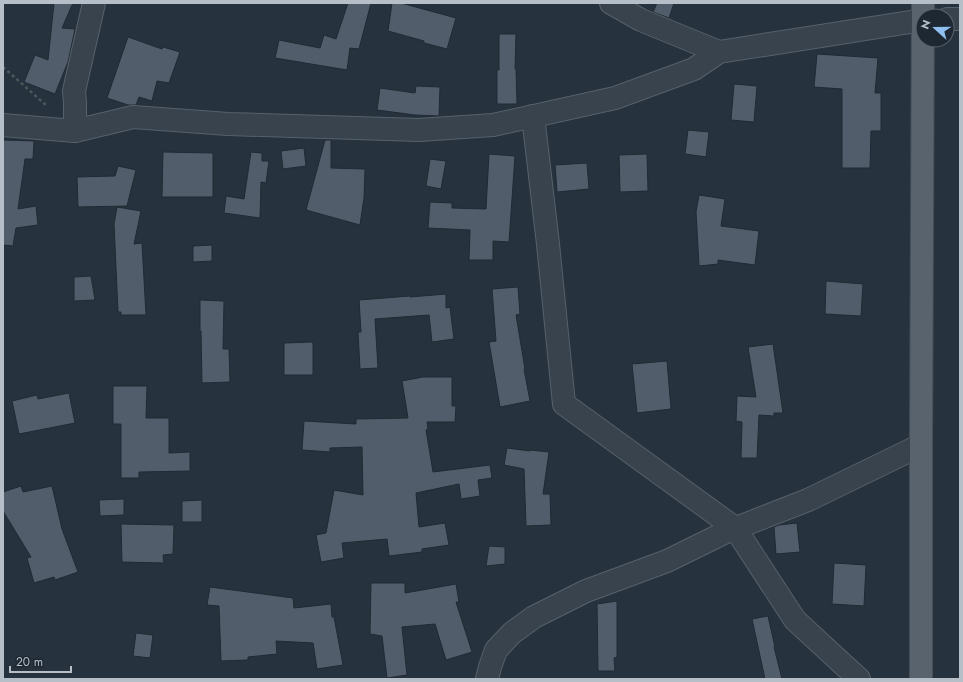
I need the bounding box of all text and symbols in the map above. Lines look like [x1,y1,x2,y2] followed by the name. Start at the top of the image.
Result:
[915,8,955,48] north arrow
[917,17,935,31] text: N
[10,648,71,674] scale bar
[16,653,43,671] text: 20 m

